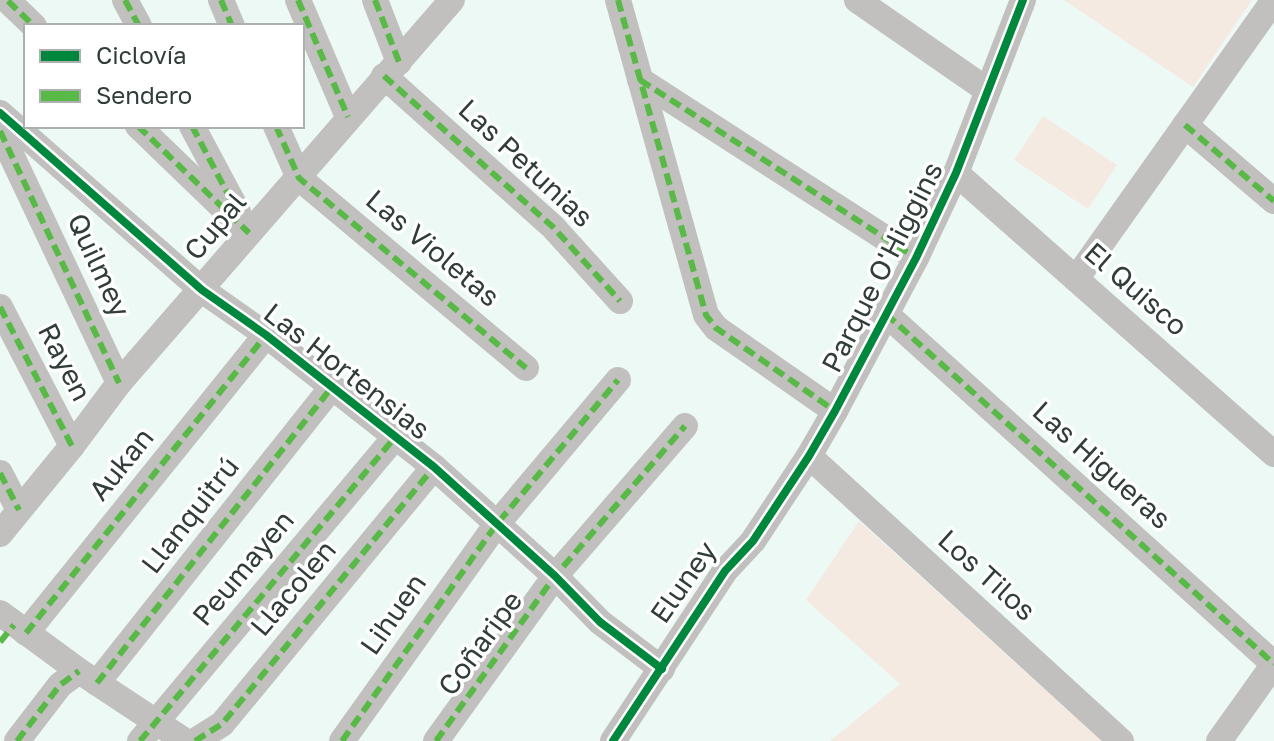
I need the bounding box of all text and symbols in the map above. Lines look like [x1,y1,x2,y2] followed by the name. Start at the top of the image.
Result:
[24,24,304,128] legend
[96,40,187,69] text: Ciclovía
[96,80,192,109] text: Sendero
[452,92,600,233] street label: Las Petunias
[814,156,949,377] street label: Parque O'Higgins
[360,182,507,313] street label: Las Violetas
[177,185,252,266] street label: Cupal
[61,208,138,322] street label: Quilmey
[1078,235,1194,342] street label: El Quisco
[258,296,437,446] street label: Las Hortensias
[32,317,99,406] street label: Rayen
[1026,394,1178,535] street label: Las Higueras
[81,421,160,507] street label: Aukan
[134,450,245,579] street label: Llanquitrú
[185,503,300,632] street label: Peumayen
[932,522,1043,627] street label: Los Tilos
[243,533,342,642] street label: Llacolen
[643,534,723,629] street label: Eluney
[353,567,432,660] street label: Lihuen
[431,584,528,701] street label: Coñaripe

